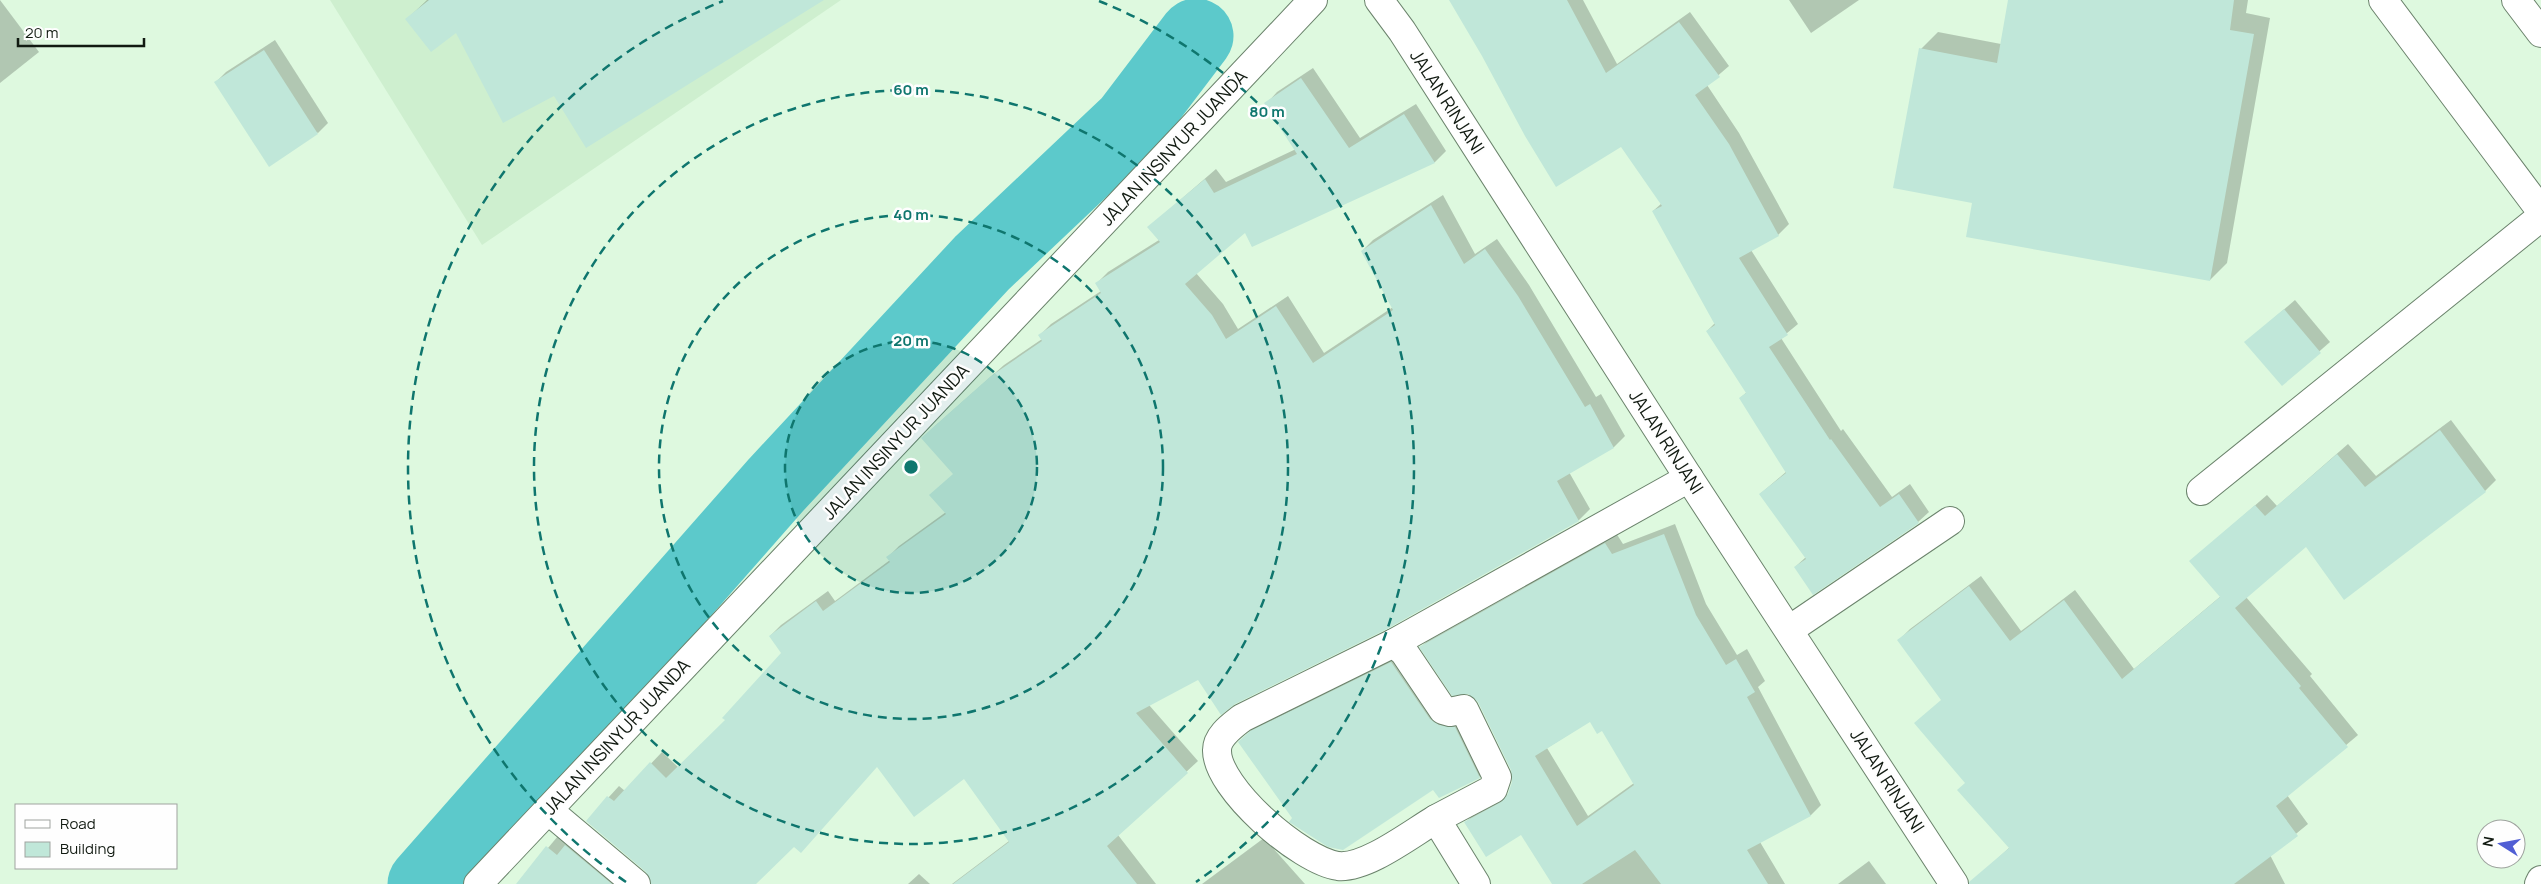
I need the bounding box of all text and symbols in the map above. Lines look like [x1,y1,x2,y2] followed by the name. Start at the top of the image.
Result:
[18,15,144,47] scale bar
[25,22,58,43] text: 20 m
[1405,45,1490,158] street label: JALAN RINJANI
[1095,64,1252,230] street label: JALAN INSINYUR JUANDA
[893,79,929,100] text: 60 m
[1249,101,1285,122] text: 80 m
[893,204,929,225] text: 40 m
[893,330,929,351] text: 20 m
[817,358,974,524] street label: JALAN INSINYUR JUANDA
[1624,385,1709,498] street label: JALAN RINJANI
[902,458,920,476] centre of rings
[538,653,695,819] street label: JALAN INSINYUR JUANDA
[1845,724,1930,837] street label: JALAN RINJANI
[15,804,178,869] legend
[60,813,96,834] text: Road
[2476,819,2526,869] north arrow
[2477,835,2498,848] text: N
[60,838,115,859] text: Building

